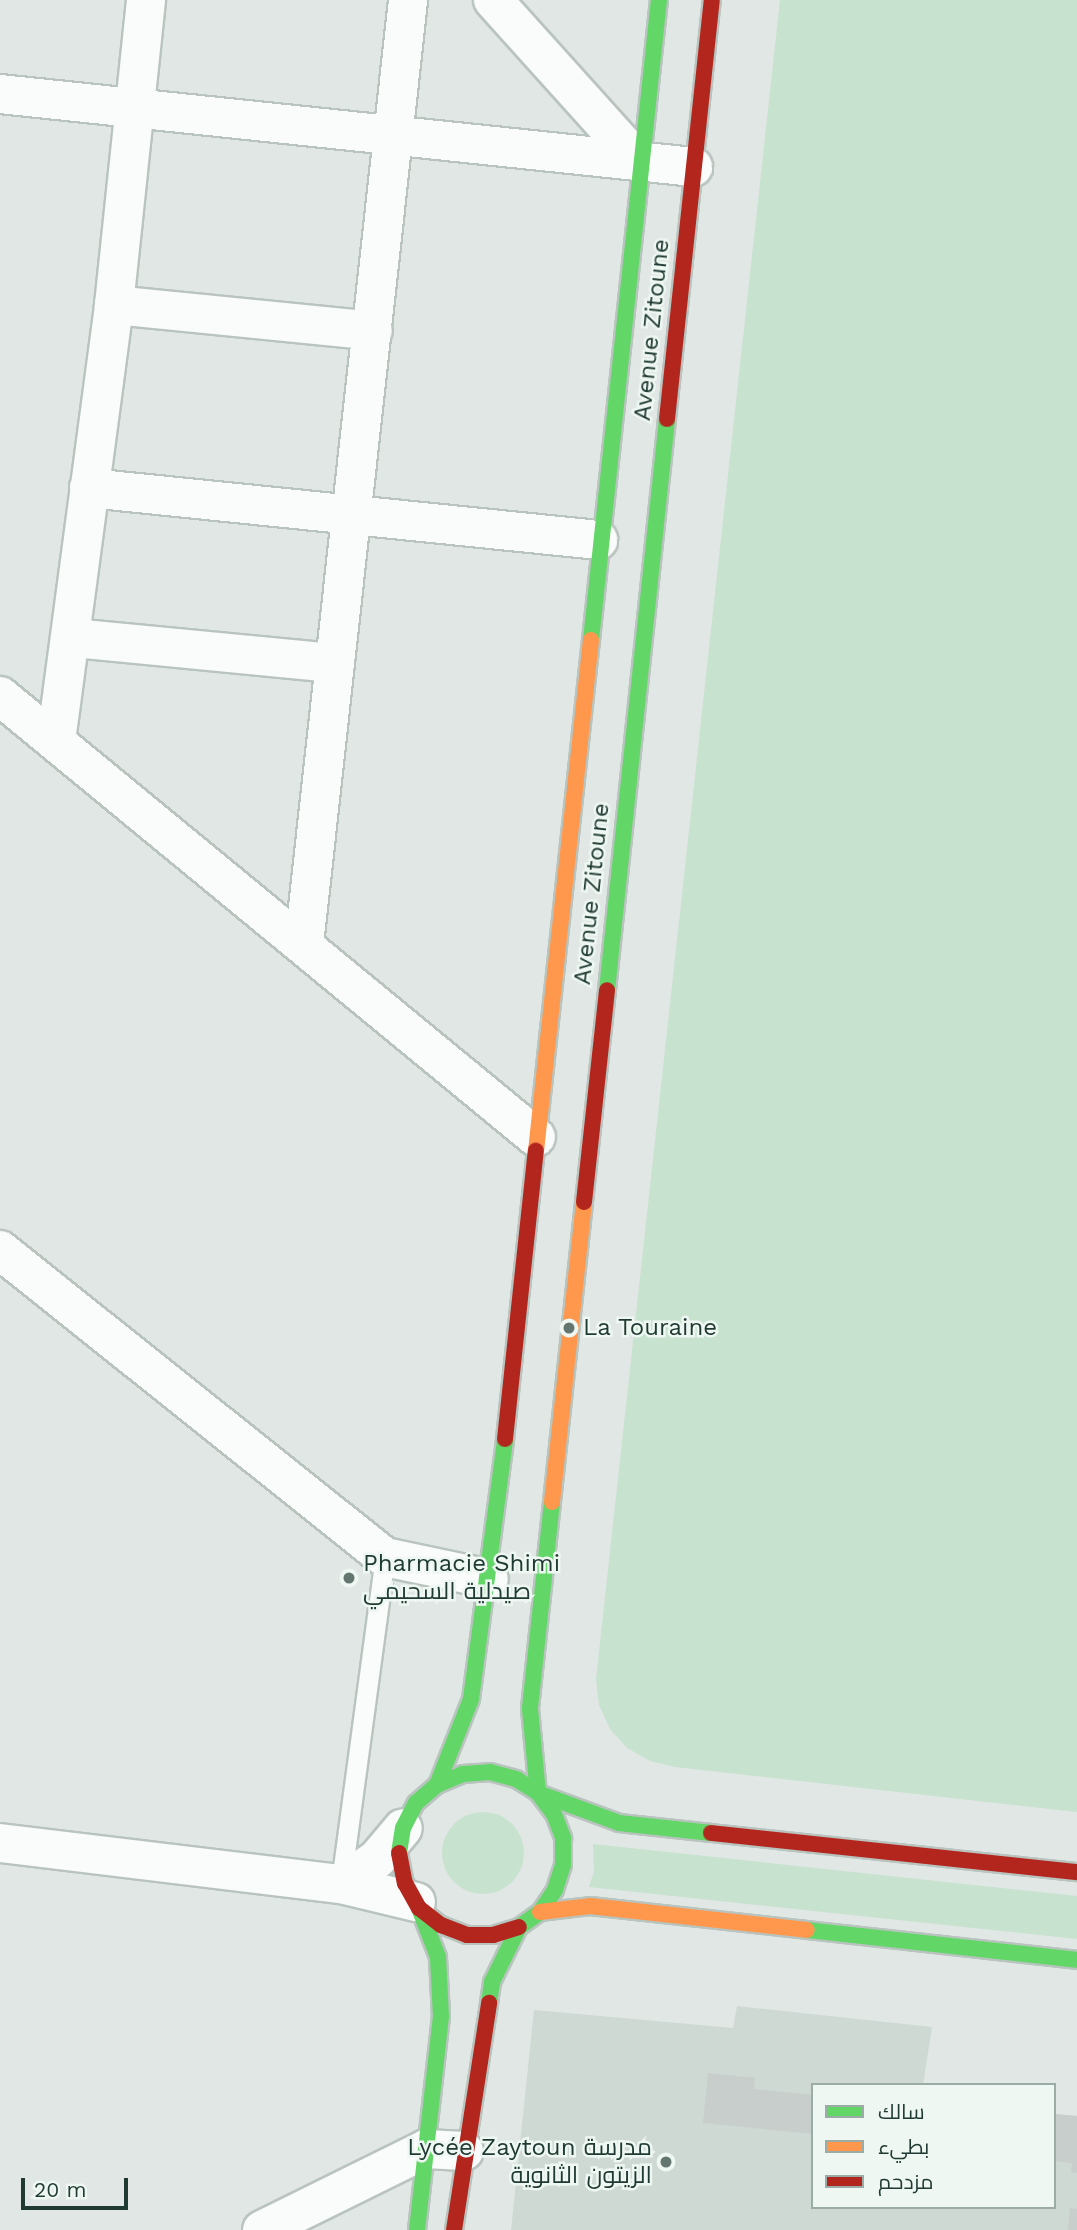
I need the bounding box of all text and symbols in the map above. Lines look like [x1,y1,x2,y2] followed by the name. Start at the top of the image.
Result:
[628,238,676,422] street label: Avenue Zitoune
[568,802,616,986] street label: Avenue Zitoune
[583,1314,718,1342] place label: La Touraine
[561,1320,577,1336] marker: La Touraine
[363,1550,560,1606] place label: Pharmacie Shimi صيدلية السحيمي
[341,1570,357,1586] marker: Pharmacie Shimi صيدلية السحيمي
[811,2083,1056,2209] legend
[878,2099,925,2124] text: سالك
[407,2134,652,2190] place label: Lycée Zaytoun مدرسة الزيتون الثانوية
[878,2134,929,2159] text: بطيء
[658,2154,674,2170] marker: Lycée Zaytoun مدرسة الزيتون الثانوية
[24,2164,131,2208] scale bar
[878,2169,933,2194] text: مزدحم
[34,2177,86,2202] text: 20 m

